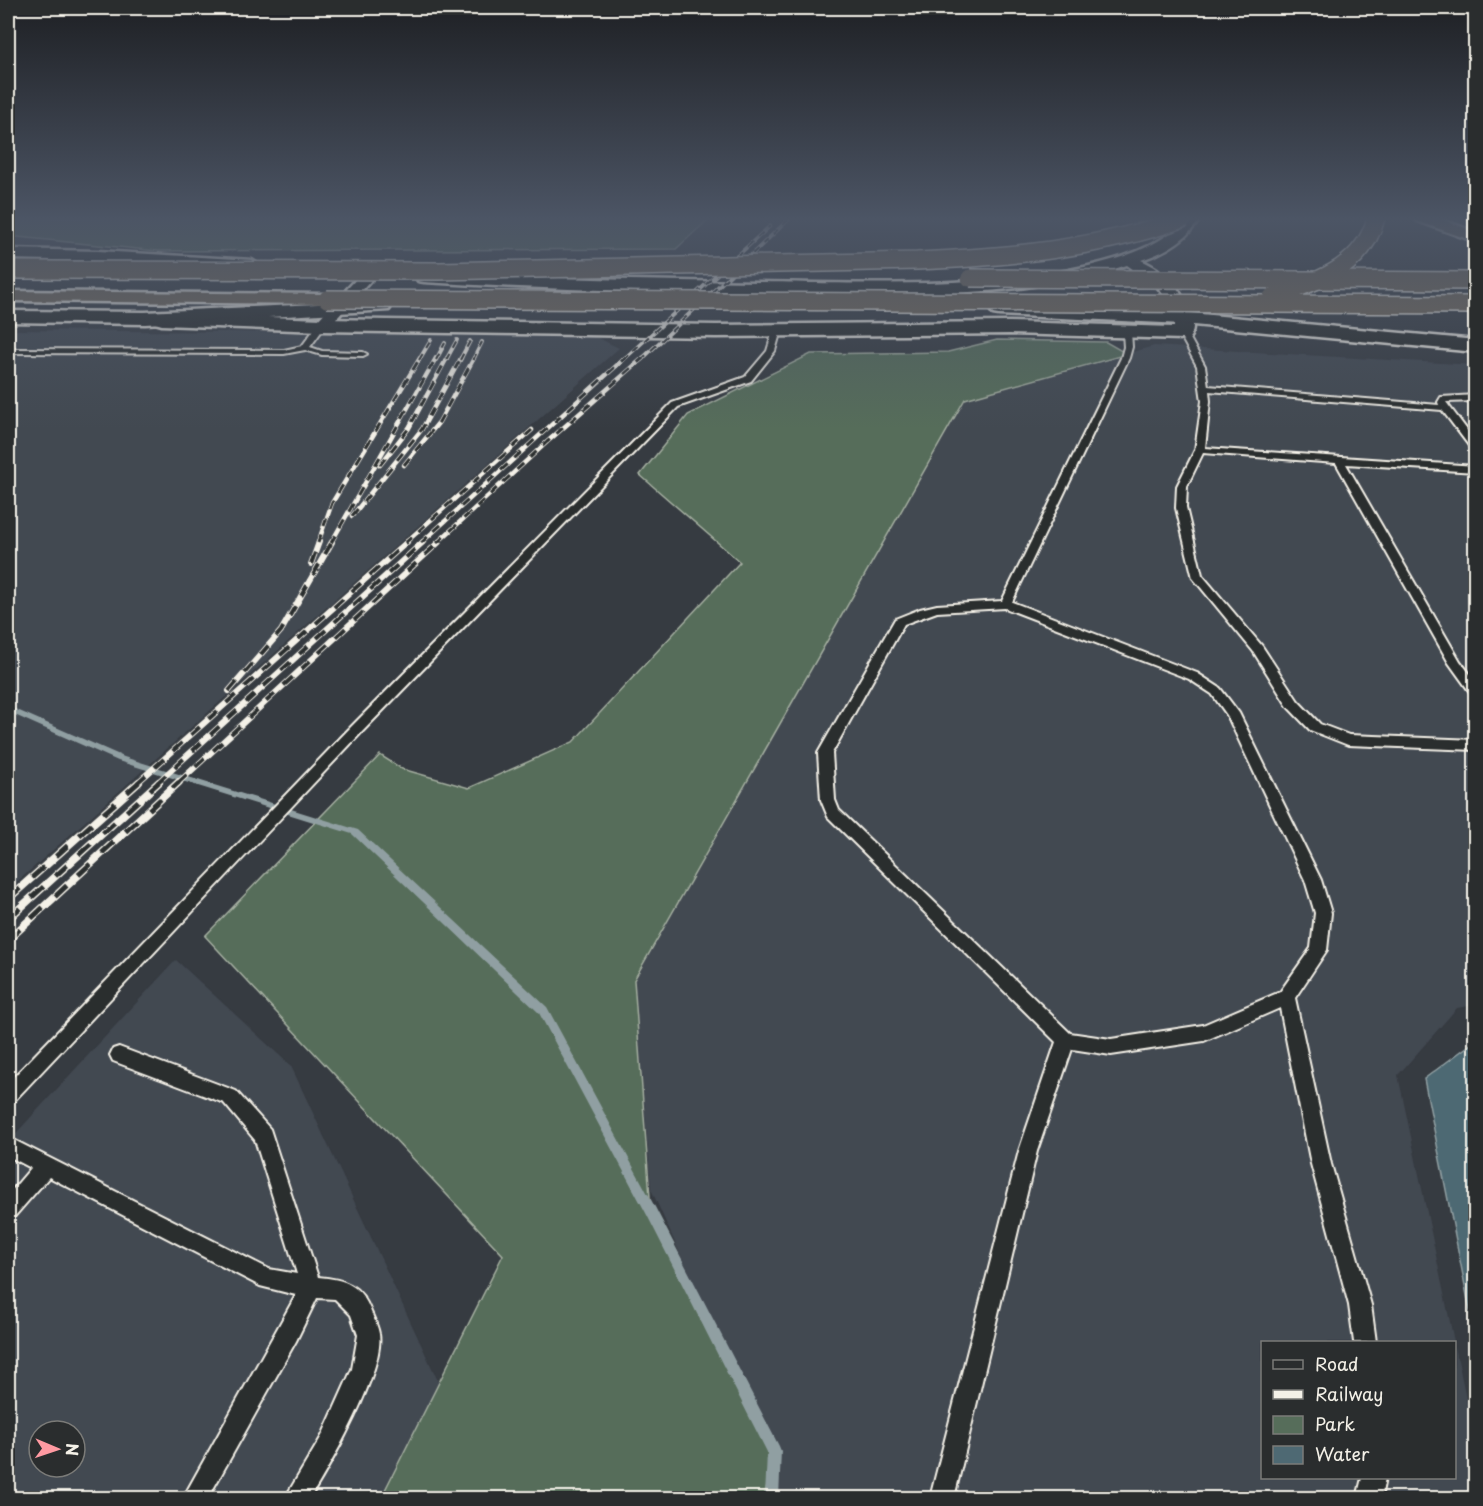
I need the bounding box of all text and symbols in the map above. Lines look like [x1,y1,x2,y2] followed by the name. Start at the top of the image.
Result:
[1261,1341,1456,1479] legend
[1315,1350,1359,1377] text: Road
[1315,1380,1383,1407] text: Railway
[1315,1410,1355,1437] text: Park
[27,1419,87,1479] north arrow
[1315,1440,1370,1467] text: Water
[61,1443,85,1456] text: N

